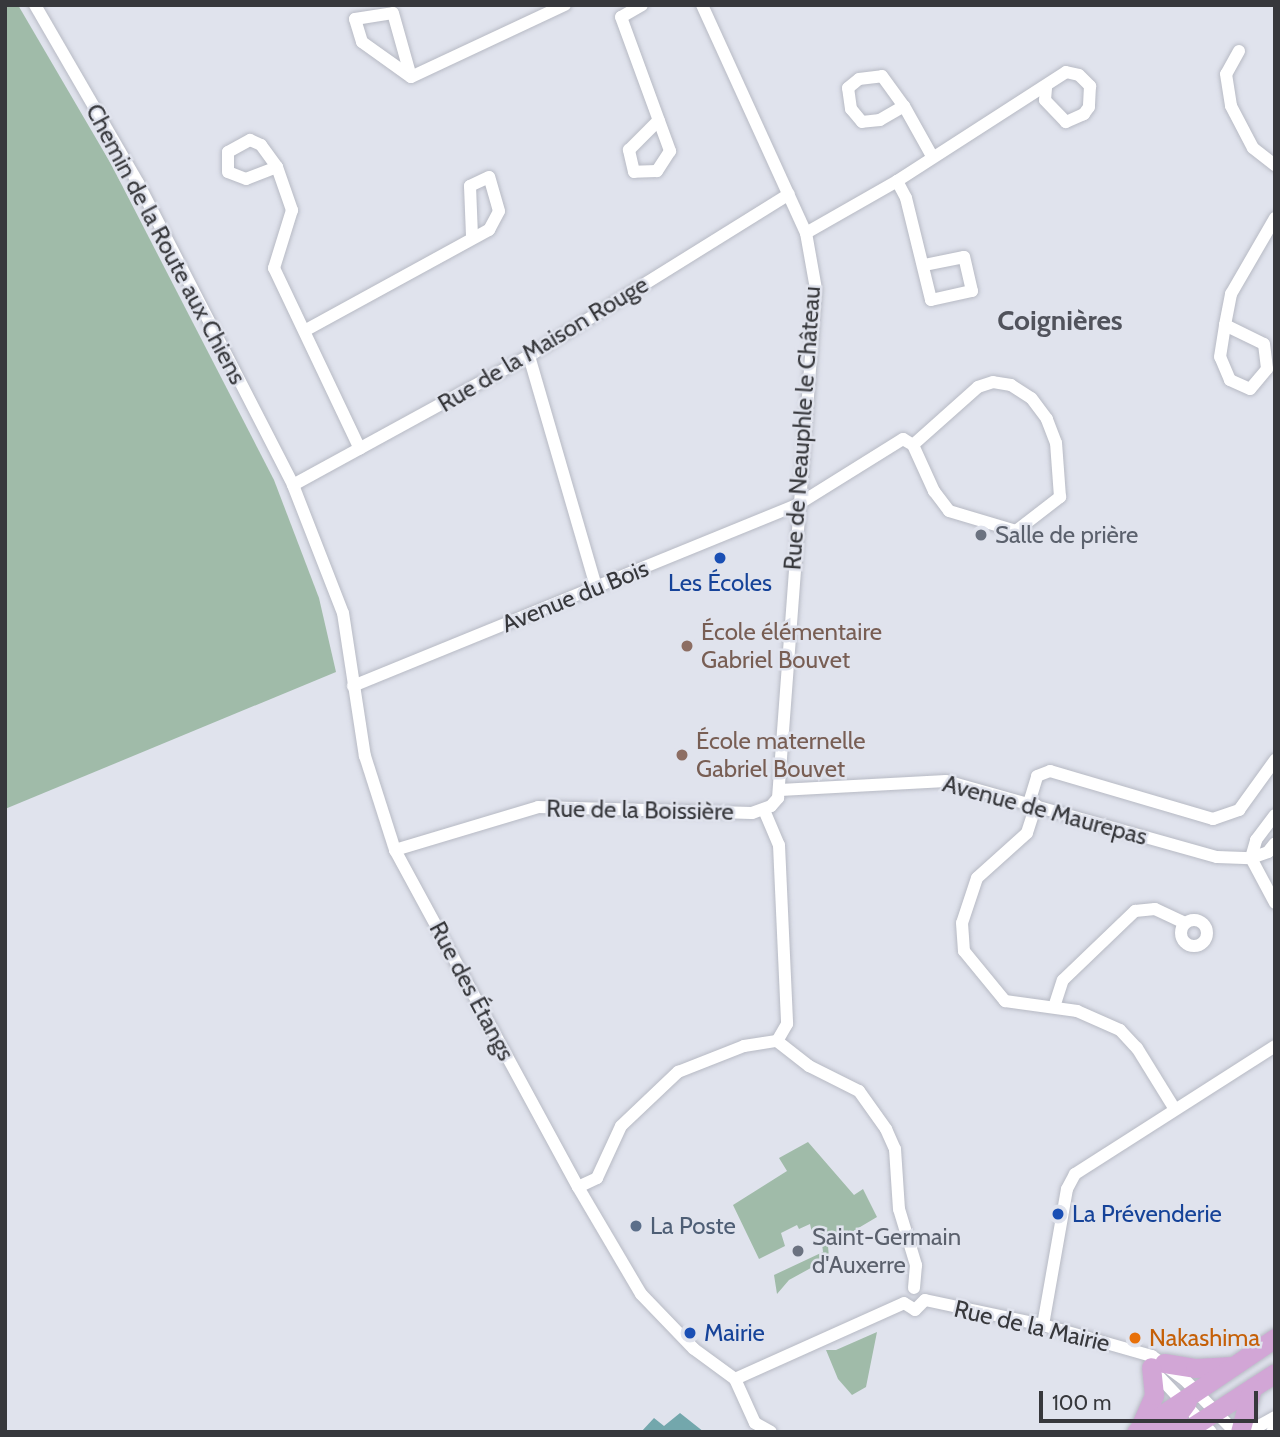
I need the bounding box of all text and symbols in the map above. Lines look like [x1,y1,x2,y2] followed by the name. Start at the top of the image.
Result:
[80,99,252,389] street label: Chemin de la Route aux Chiens
[433,270,653,418] street label: Rue de la Maison Rouge
[778,285,826,571] street label: Rue de Neauphle le Château
[997,303,1123,337] district label: Coignières
[995,521,1138,549] place label: Salle de prière
[973,527,989,543] marker: Salle de prière
[712,550,728,566] marker: Les Écoles
[498,554,652,638] street label: Avenue du Bois
[668,569,772,597] place label: Les Écoles
[701,618,882,674] place label: École élémentaire Gabriel Bouvet
[679,638,695,654] marker: École élémentaire Gabriel Bouvet
[696,727,865,783] place label: École maternelle Gabriel Bouvet
[674,747,690,763] marker: École maternelle Gabriel Bouvet
[940,769,1150,851] street label: Avenue de Maurepas
[546,794,734,826] street label: Rue de la Boissière
[423,917,521,1065] street label: Rue des Étangs
[1072,1200,1222,1228] place label: La Prévenderie
[1050,1206,1066,1222] marker: La Prévenderie
[650,1212,736,1240] place label: La Poste
[628,1218,644,1234] marker: La Poste
[812,1223,961,1279] place label: Saint-Germain d'Auxerre
[790,1243,806,1259] marker: Saint-Germain d'Auxerre
[951,1294,1113,1358] street label: Rue de la Mairie
[704,1319,765,1347] place label: Mairie
[1149,1324,1260,1352] place label: Nakashima
[682,1325,698,1341] marker: Mairie
[1127,1330,1143,1346] marker: Nakashima
[1042,1378,1261,1422] scale bar
[1052,1390,1111,1415] text: 100 m

